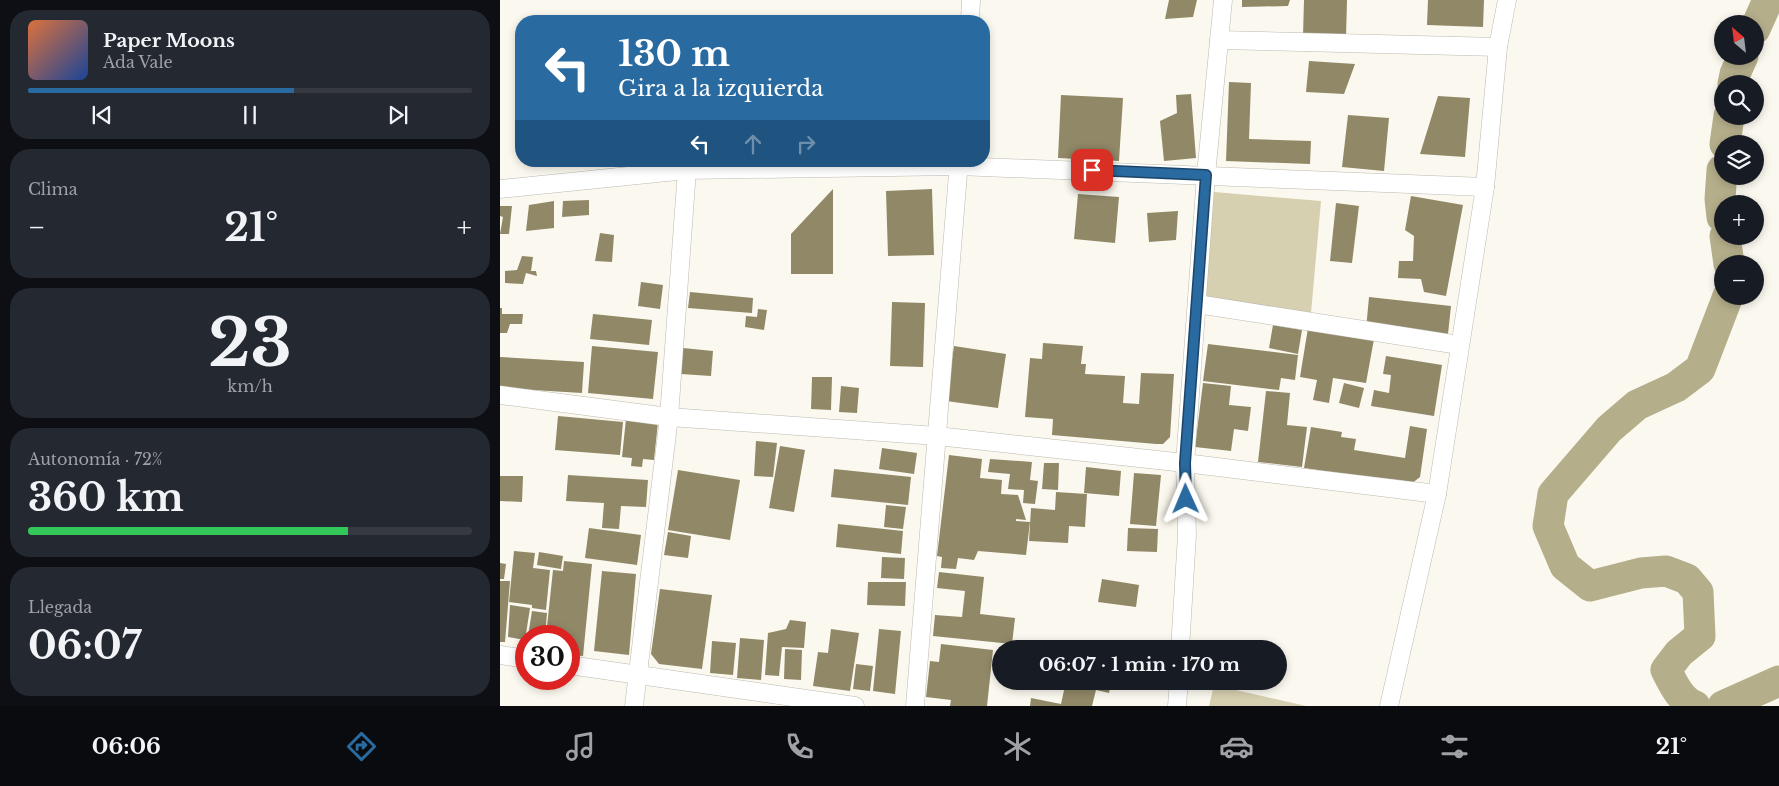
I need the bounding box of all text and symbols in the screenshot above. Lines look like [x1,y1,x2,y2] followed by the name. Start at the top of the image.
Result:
[1714,15,1764,65] north arrow
[1714,15,1764,305] map controls
[103,29,235,52] text: Paper Moons
[618,32,730,75] text: 130 m
[535,35,600,100] icon: left
[103,52,173,72] text: Ada Vale
[618,75,823,102] text: Gira a la izquierda
[1714,75,1764,125] button: search
[88,101,116,129] icon: previous
[236,101,264,129] icon: pause
[384,101,412,129] icon: next
[686,130,714,158] icon: left
[739,130,767,158] icon: ahead
[792,130,820,158] icon: right
[1714,135,1764,185] button: layers
[1071,149,1113,191] pin
[1078,156,1106,184] icon: arrive
[28,179,78,199] text: Clima
[1714,195,1764,245] button: +
[224,204,278,251] text: 21°
[28,210,46,245] text: −
[457,210,472,245] text: +
[1714,255,1764,305] button: −
[208,303,292,384] text: 23
[227,376,273,396] text: km/h
[28,449,163,469] text: Autonomía · 72%
[1159,472,1211,524] position arrow
[28,474,184,521] text: 360 km
[28,597,92,617] text: Llegada
[28,622,141,669] text: 06:07
[515,625,580,690] speed limit sign: 30
[1039,653,1240,676] text: 06:07 · 1 min · 170 m
[344,729,379,764] icon: directions
[563,729,598,764] icon: music
[782,729,817,764] icon: phone
[1000,729,1035,764] icon: climate
[1219,729,1254,764] icon: car
[1437,729,1472,764] icon: filters
[92,733,161,760] text: 06:06
[1656,733,1687,760] text: 21°

